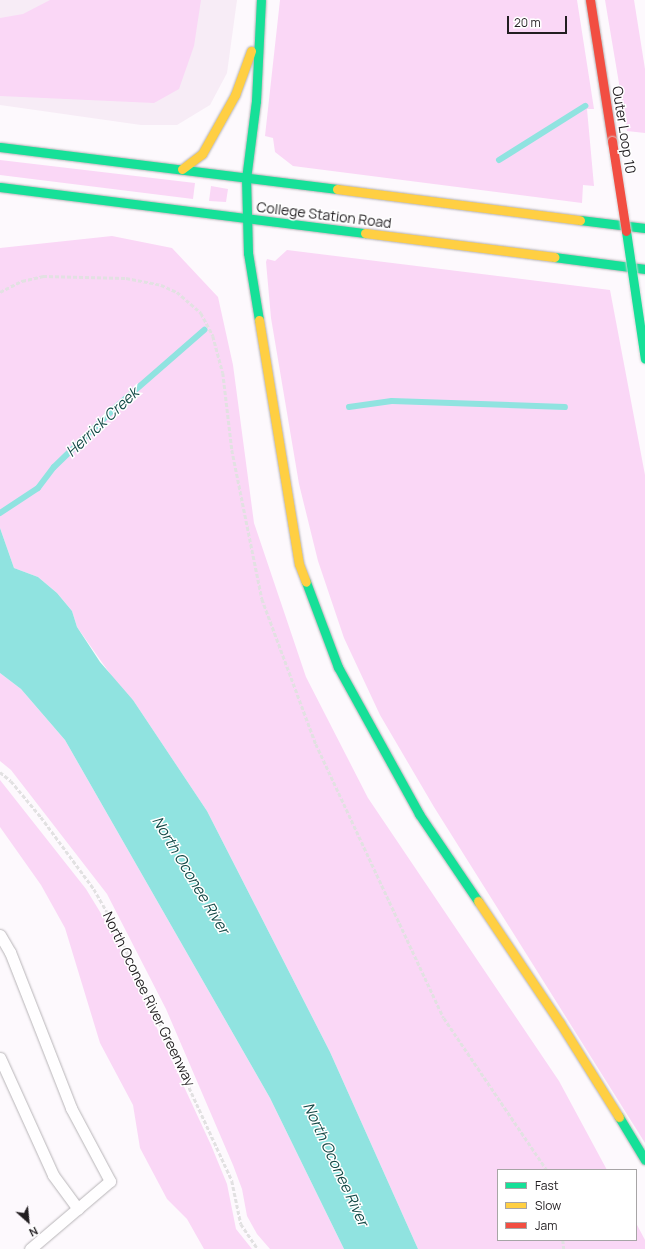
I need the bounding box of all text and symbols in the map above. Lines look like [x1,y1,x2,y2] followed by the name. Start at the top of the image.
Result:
[509,8,569,34] scale bar
[514,14,541,31] text: 20 m
[609,85,639,175] street label: Outer Loop 10
[256,198,392,232] street label: College Station Road
[62,384,142,460] water label: Herrick Creek
[149,813,233,937] water label: North Oconee River
[99,909,199,1089] street label: North Oconee River Greenway
[300,1099,372,1229] water label: North Oconee River
[497,1169,637,1241] legend
[535,1177,559,1194] text: Fast
[535,1197,561,1214] text: Slow
[8,1201,48,1241] north arrow
[535,1217,557,1234] text: Jam
[27,1224,41,1241] text: N

